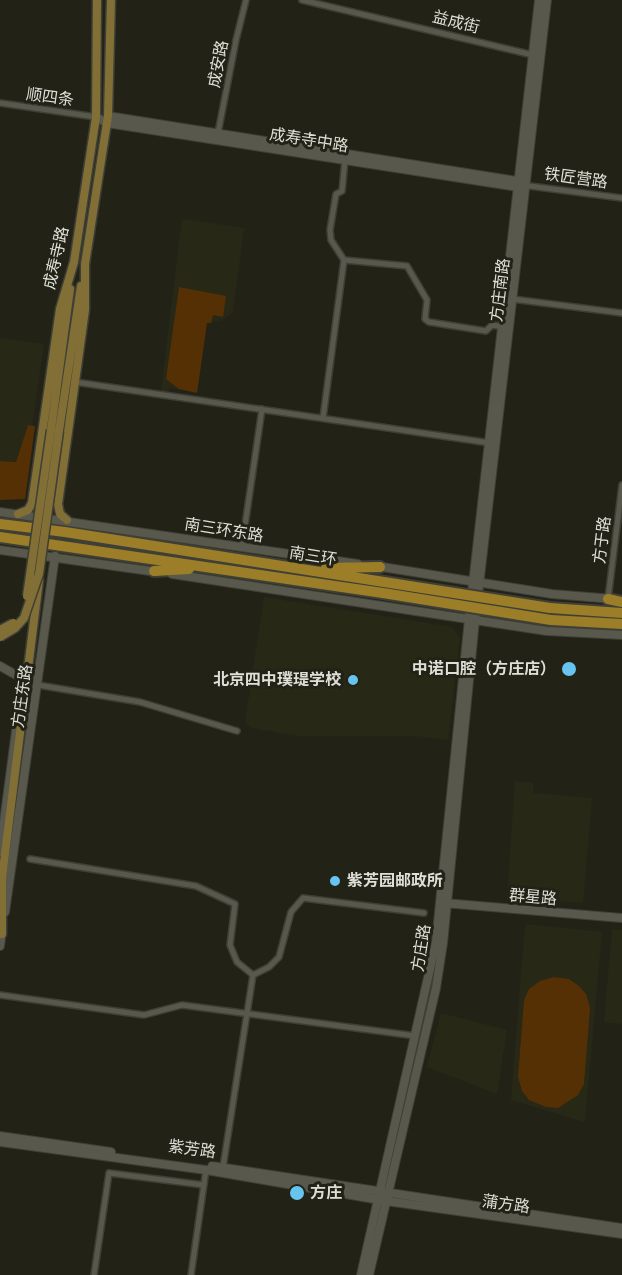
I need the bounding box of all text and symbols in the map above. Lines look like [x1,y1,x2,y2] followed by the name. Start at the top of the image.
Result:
[430,7,482,37] street label: 益成街
[204,39,232,89] street label: 成安路
[25,84,75,110] street label: 顺四条
[268,124,350,156] street label: 成寿寺中路
[543,164,609,192] street label: 铁匠营路
[39,225,73,291] street label: 成寿寺路
[487,257,513,323] street label: 方庄南路
[183,514,265,546] street label: 南三环东路
[590,515,614,565] street label: 方于路
[288,543,338,569] street label: 南三环
[412,659,556,679] place label: 中诺口腔（方庄店）
[560,660,578,678] marker: 中诺口腔（方庄店）
[8,663,36,729] street label: 方庄东路
[213,670,341,690] place label: 北京四中璞瑅学校
[346,673,360,687] marker: 北京四中璞瑅学校
[347,871,443,891] place label: 紫芳园邮政所
[328,874,342,888] marker: 紫芳园邮政所
[508,885,558,909] street label: 群星路
[408,923,434,973] street label: 方庄路
[167,1136,217,1162] street label: 紫芳路
[310,1183,342,1203] place label: 方庄
[288,1184,306,1202] marker: 方庄
[481,1191,531,1217] street label: 蒲方路

